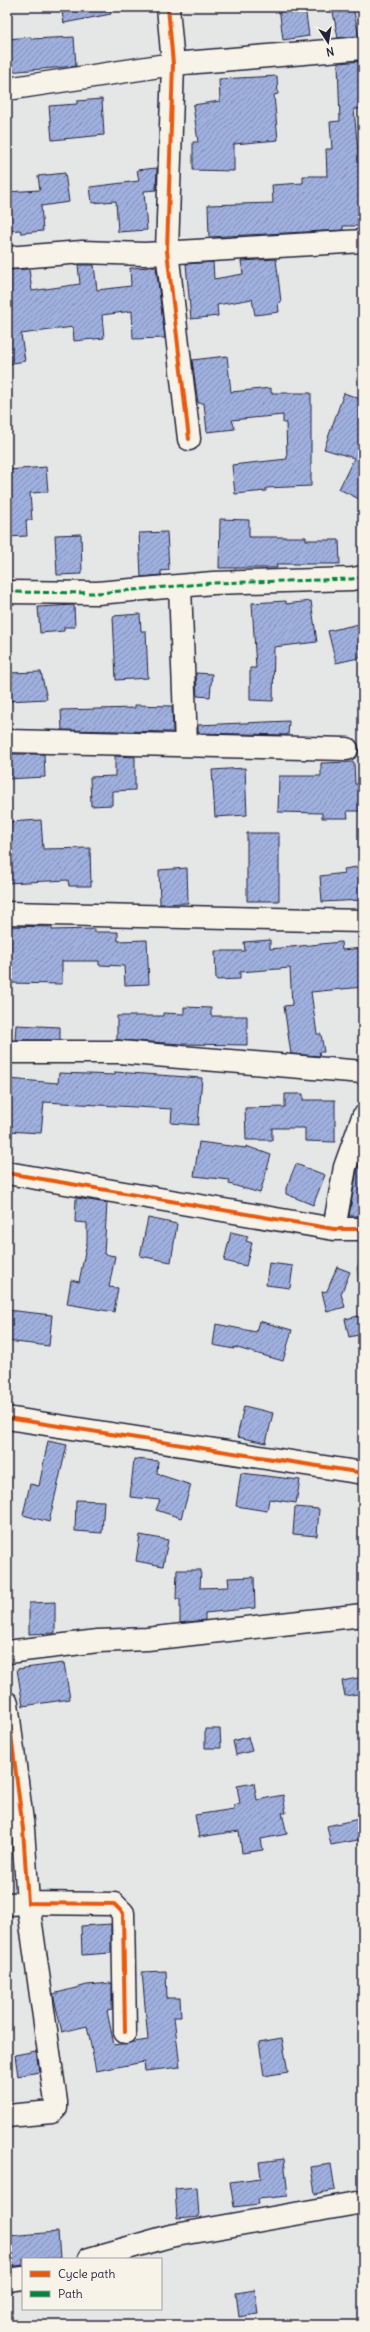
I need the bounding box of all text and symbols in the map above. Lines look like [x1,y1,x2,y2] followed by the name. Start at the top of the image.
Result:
[308,22,348,62] north arrow
[325,44,335,59] text: N
[22,2258,162,2310] legend
[58,2266,115,2281] text: Cycle path
[58,2286,83,2301] text: Path

